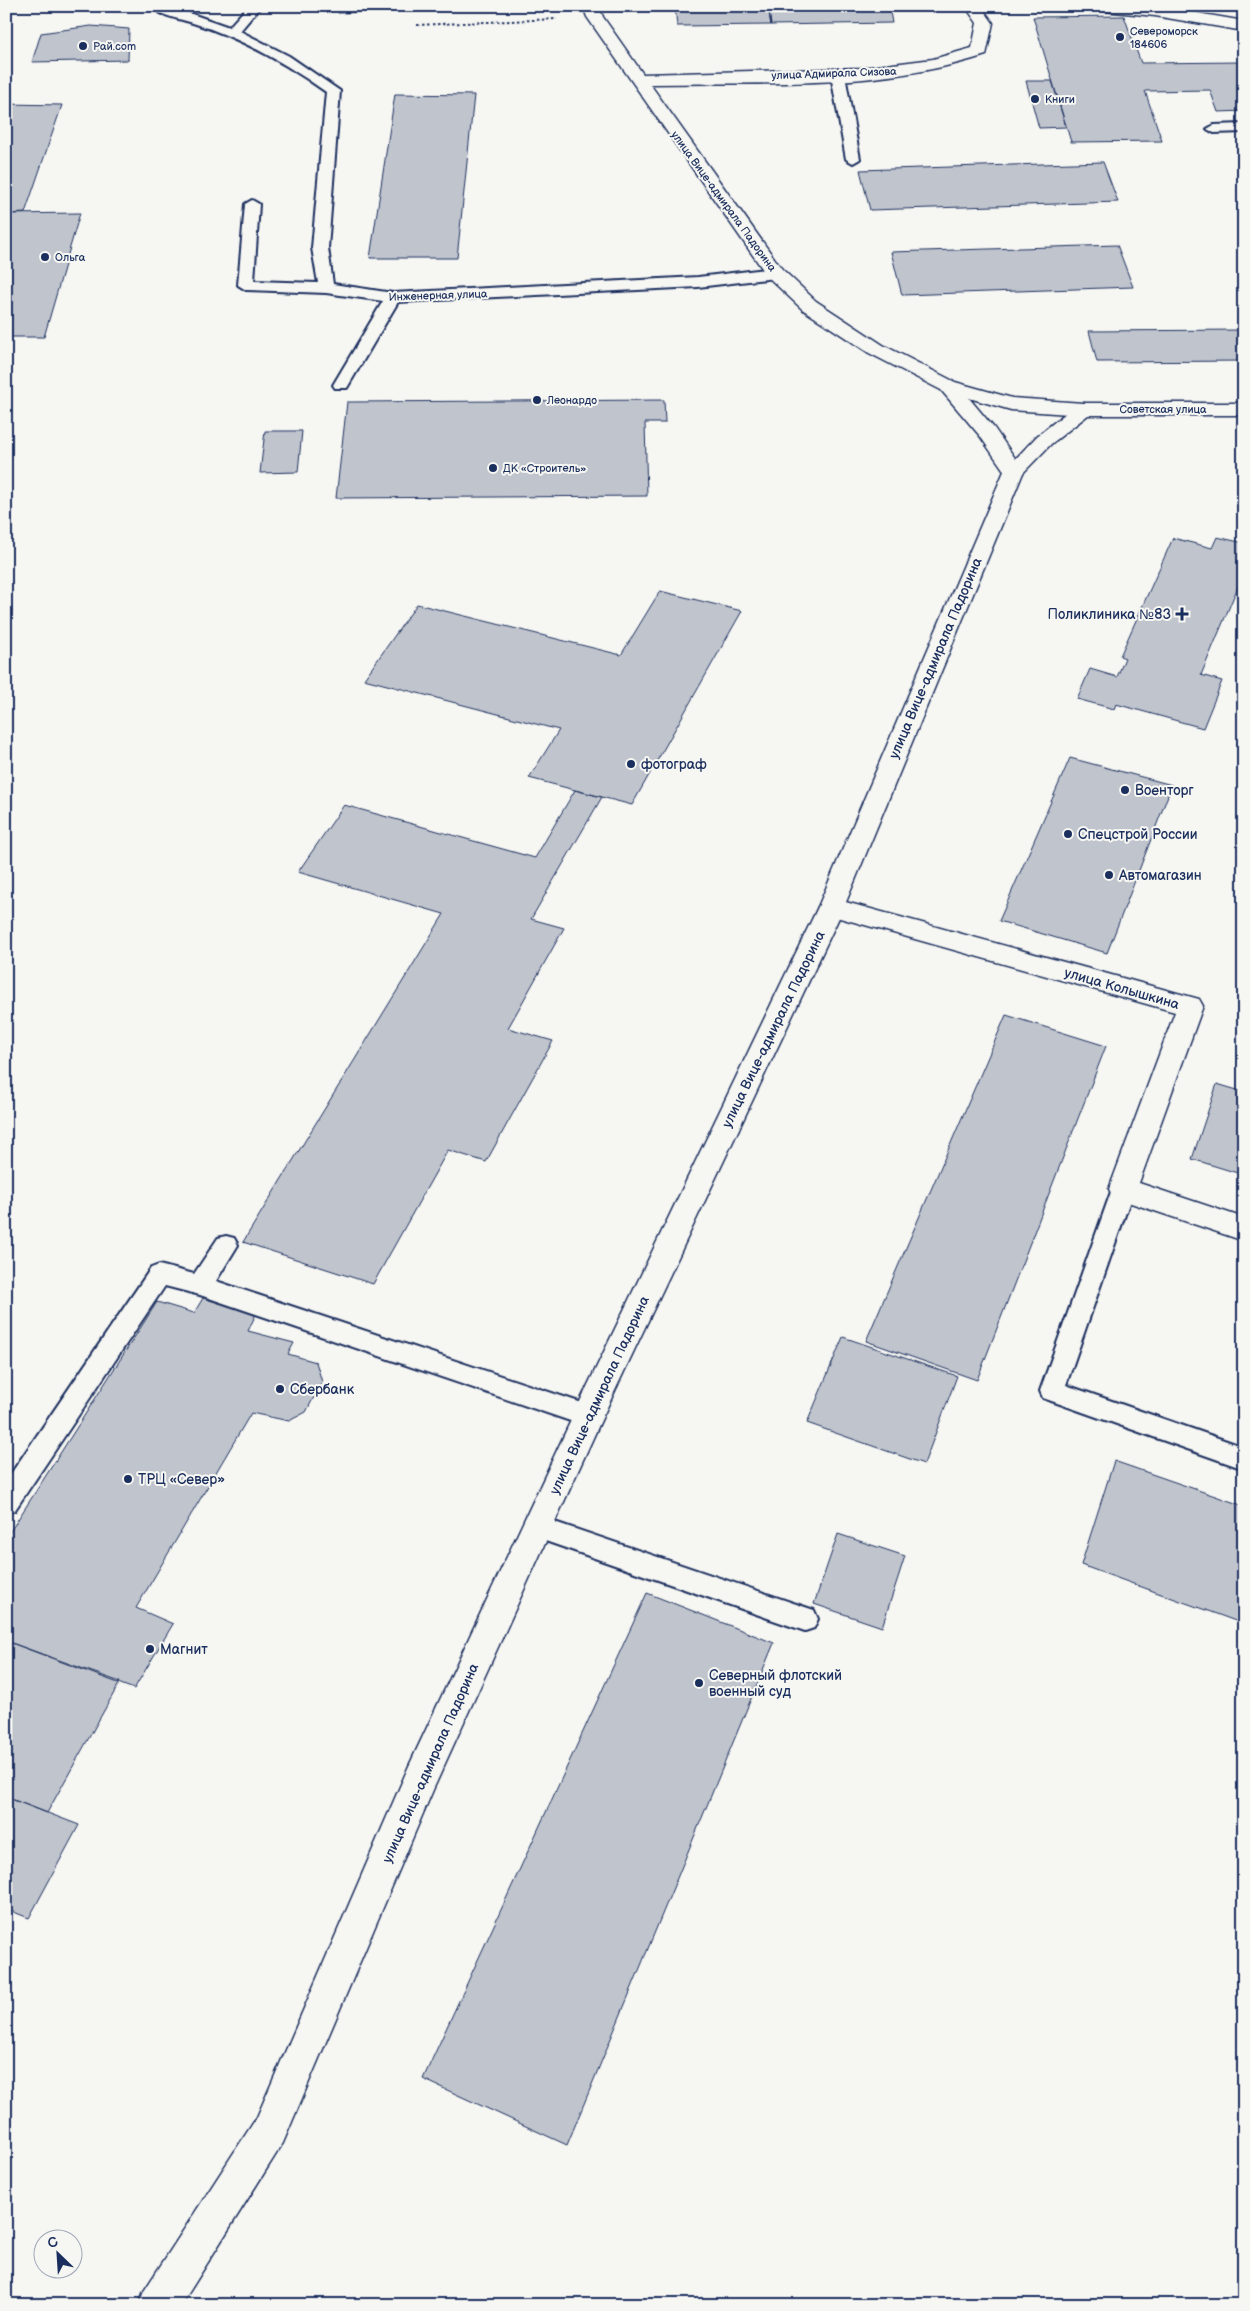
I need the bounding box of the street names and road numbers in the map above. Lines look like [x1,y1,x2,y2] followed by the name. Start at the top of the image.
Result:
[771,65,897,82] street label: улица Адмирала Сизова
[668,129,779,274] street label: улица Вице-адмирала Падорина
[388,287,488,304] street label: Инженерная улица
[1119,403,1207,416] street label: Советская улица
[885,554,986,761] street label: улица Вице-адмирала Падорина
[718,927,829,1130] street label: улица Вице-адмирала Падорина
[1062,964,1182,1013] street label: улица Колышкина
[546,1293,653,1497] street label: улица Вице-адмирала Падорина
[379,1660,483,1866] street label: улица Вице-адмирала Падорина

